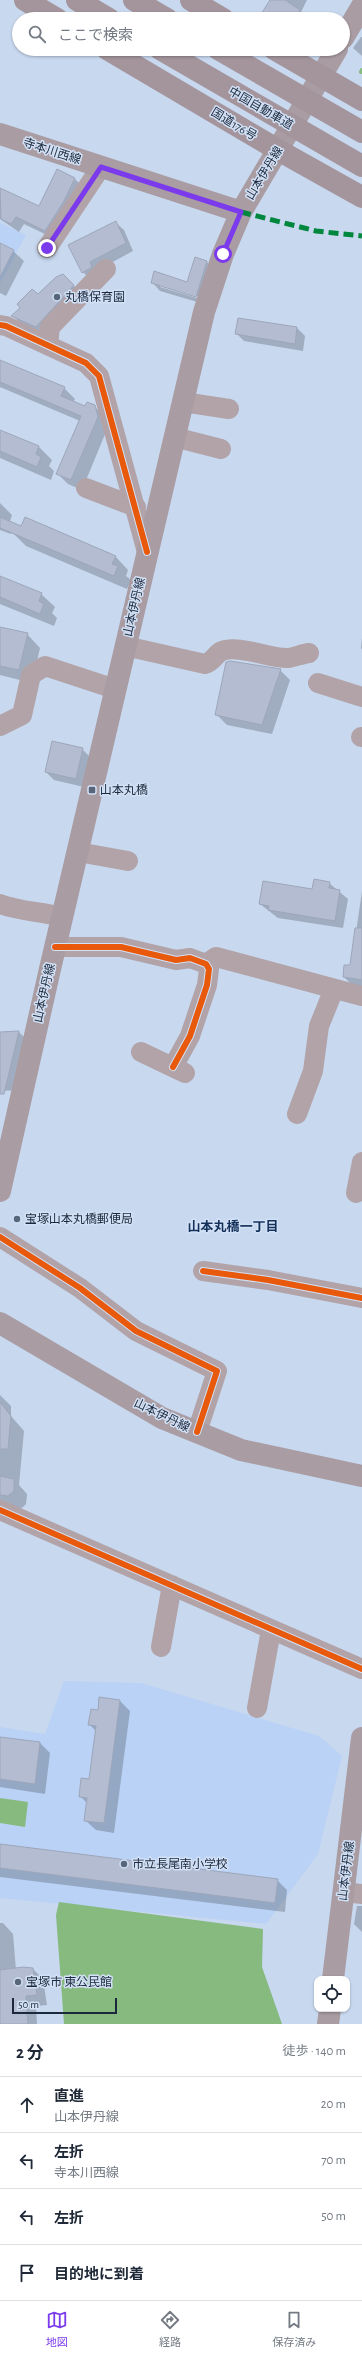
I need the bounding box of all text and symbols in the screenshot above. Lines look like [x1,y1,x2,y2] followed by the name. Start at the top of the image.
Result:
[12,12,350,56] search box
[26,23,48,45] icon: search
[58,28,133,43] text: ここで検索
[227,84,296,131] street label: 中国自動車道
[209,105,259,142] street label: 国道176号
[22,135,83,166] street label: 寺本川西線
[243,144,285,202] street label: 山本伊丹線
[38,239,56,257] route end
[214,245,232,263] route start
[65,290,125,303] place label: 丸橋保育園
[52,292,62,302] marker: 丸橋保育園
[120,576,147,638] street label: 山本伊丹線
[100,783,148,796] place label: 山本丸橋
[87,785,97,795] marker: 山本丸橋
[30,962,57,1024] street label: 山本伊丹線
[25,1212,133,1225] place label: 宝塚山本丸橋郵便局
[12,1214,22,1224] marker: 宝塚山本丸橋郵便局
[187,1219,279,1234] district label: 山本丸橋一丁目
[132,1396,192,1434] street label: 山本伊丹線
[335,1840,356,1902] street label: 山本伊丹線
[132,1857,228,1870] place label: 市立長尾南小学校
[119,1859,129,1869] marker: 市立長尾南小学校
[26,1976,112,1988] place label: 宝塚市 東公民館
[314,1976,350,2012] map controls
[314,1976,350,2012] button: locate
[13,1977,23,1987] marker: 宝塚市 東公民館
[12,1996,117,2015] scale bar
[18,1999,39,2010] text: 50 m
[16,2044,44,2061] text: 2 分
[283,2045,346,2058] text: 徒歩 · 140 m
[54,2089,84,2104] text: 直進
[16,2094,38,2116] icon: ahead
[321,2098,346,2111] text: 20 m
[54,2111,119,2124] text: 山本伊丹線
[54,2145,84,2160] text: 左折
[16,2150,38,2172] icon: left
[321,2154,346,2167] text: 70 m
[54,2167,119,2180] text: 寺本川西線
[16,2206,38,2228] icon: left
[321,2210,346,2223] text: 50 m
[54,2211,84,2226] text: 左折
[16,2262,38,2284] icon: arrive
[54,2267,144,2282] text: 目的地に到着
[46,2309,68,2349] tab: 地図
[159,2309,181,2349] tab: 経路
[272,2309,316,2349] tab: 保存済み

